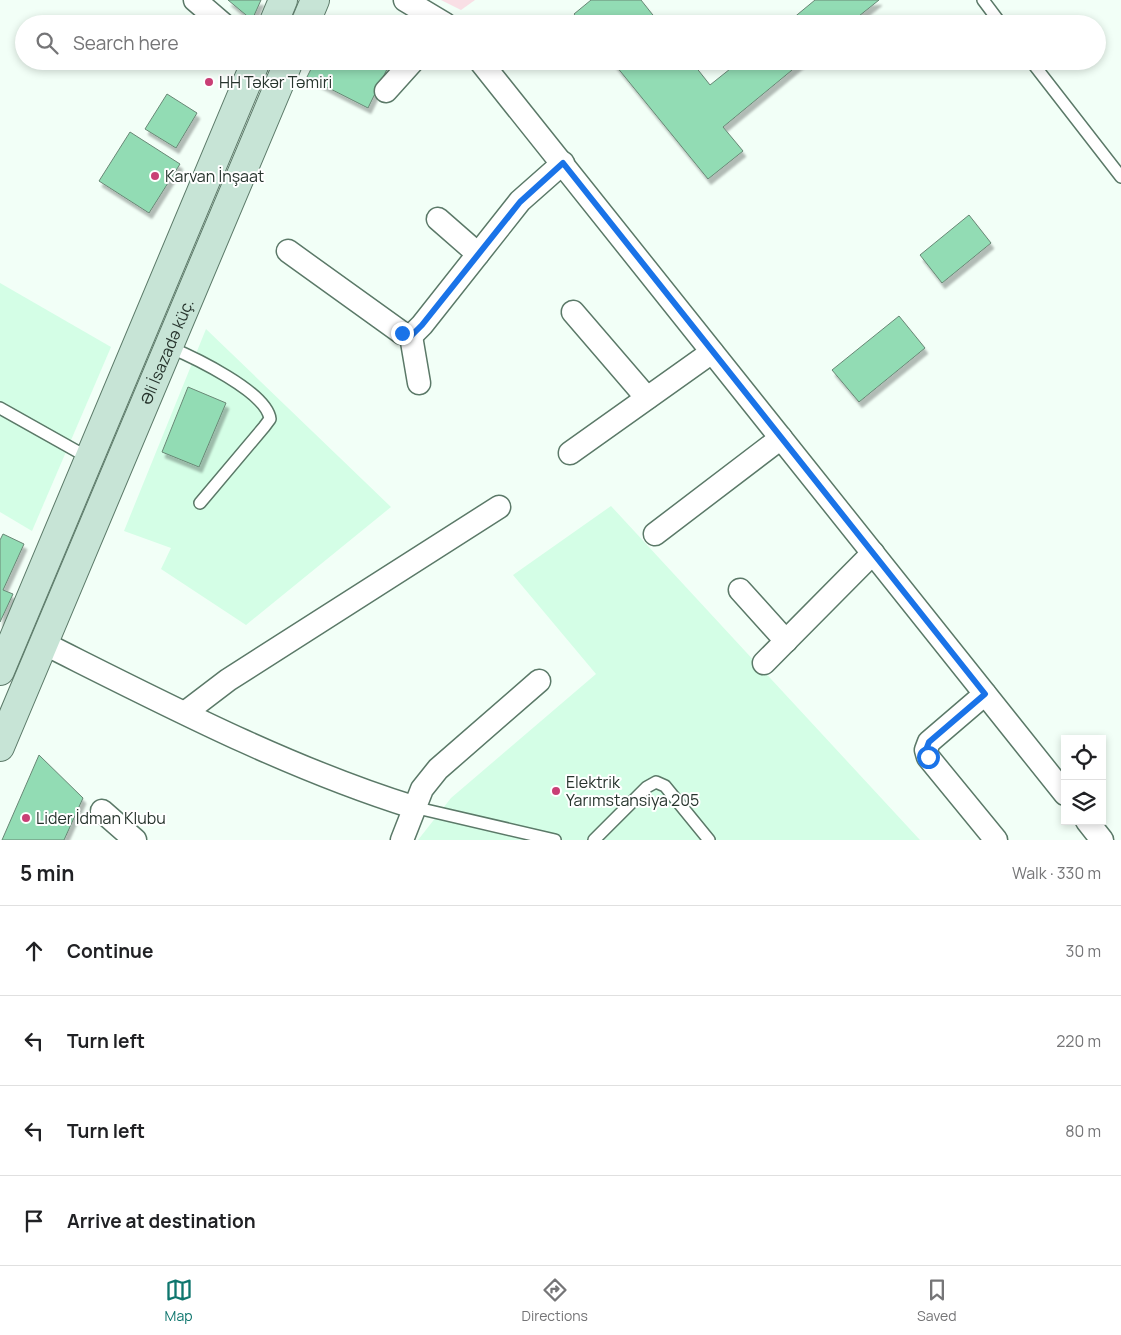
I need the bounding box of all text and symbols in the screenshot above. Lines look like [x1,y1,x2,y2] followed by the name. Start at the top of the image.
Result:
[15,15,1106,70] search box
[33,29,61,57] icon: search
[73,30,179,56] text: Search here
[219,71,332,93] place label: HH Təkər Təmiri
[203,76,215,88] marker: HH Təkər Təmiri
[165,165,264,187] place label: Karvan İnşaat
[149,170,161,182] marker: Karvan İnşaat
[135,295,199,408] street label: Əli İsazadə küç.
[391,322,414,345] route end
[1061,735,1106,825] map controls
[1061,735,1106,780] button: locate
[917,746,940,769] route start
[566,771,699,811] place label: Elektrik Yarımstansiya 205
[1061,780,1106,825] button: layers
[550,785,562,797] marker: Elektrik Yarımstansiya 205
[36,807,166,829] place label: Lider İdman Klubu
[20,812,32,824] marker: Lider İdman Klubu
[20,859,74,887] text: 5 min
[1012,862,1101,884] text: Walk · 330 m
[20,937,48,965] icon: ahead
[67,938,153,964] text: Continue
[1066,940,1101,962] text: 30 m
[20,1027,48,1055] icon: left
[67,1028,145,1054] text: Turn left
[1056,1030,1101,1052] text: 220 m
[20,1117,48,1145] icon: left
[67,1118,145,1144] text: Turn left
[1065,1120,1101,1142] text: 80 m
[20,1207,48,1235] icon: arrive
[67,1208,256,1234] text: Arrive at destination
[165,1276,193,1325] tab: Map
[522,1276,588,1325] tab: Directions
[917,1276,956,1325] tab: Saved

